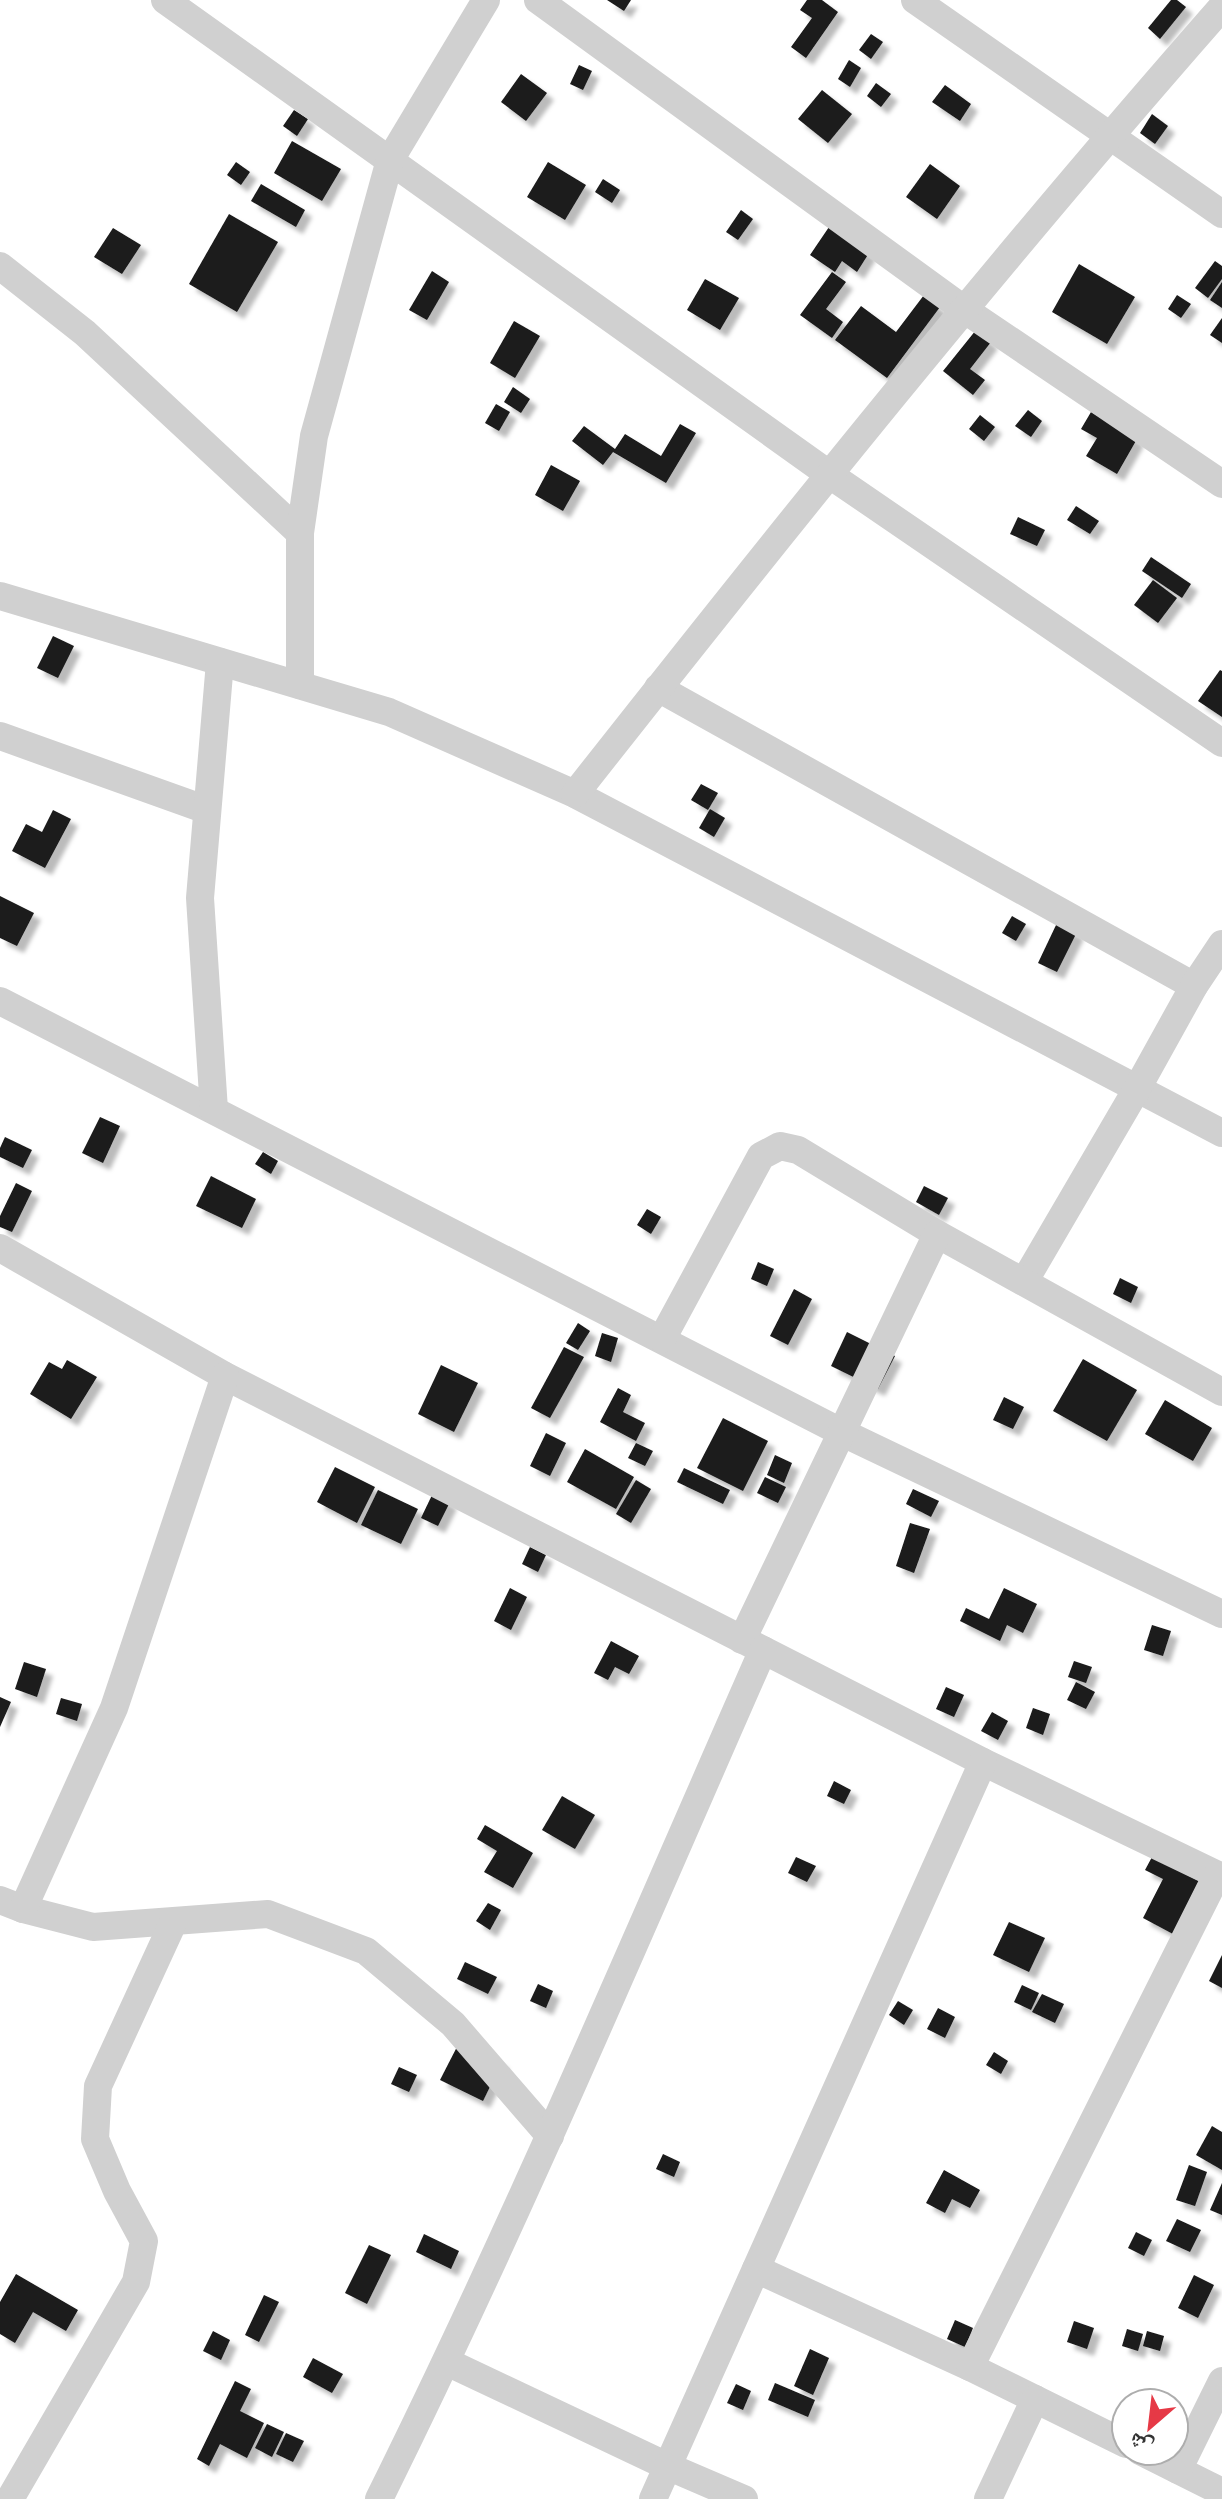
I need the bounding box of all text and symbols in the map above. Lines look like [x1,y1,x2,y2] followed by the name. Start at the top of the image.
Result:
[1110,2387,1190,2467] north arrow
[1125,2427,1157,2461] text: ش

